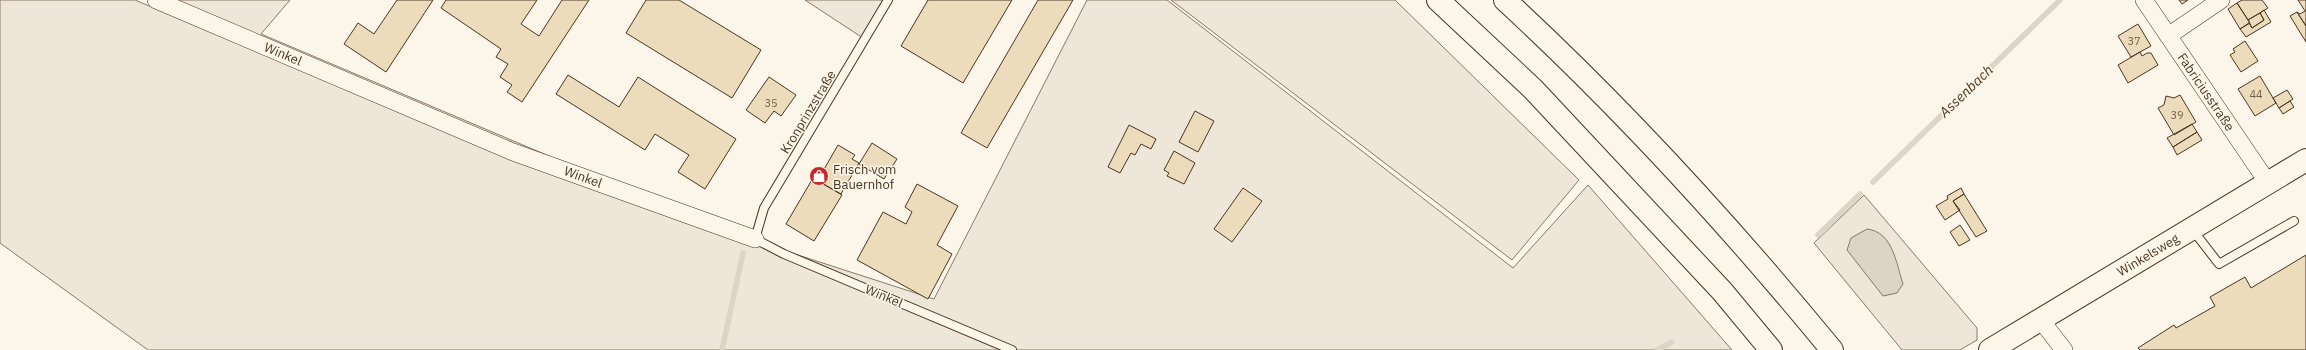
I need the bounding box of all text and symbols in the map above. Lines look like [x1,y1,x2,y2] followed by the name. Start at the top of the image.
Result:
[2127,34,2141,48] house number: 37
[261,38,305,70] street label: Winkel
[2174,50,2238,134] street label: Fabriciusstraße
[1935,61,1997,122] water label: Assenbach
[776,67,840,157] street label: Kronprinzstraße
[2249,87,2263,101] house number: 44
[764,96,778,110] house number: 35
[2170,108,2184,122] house number: 39
[833,161,896,193] place label: Frisch vom Bauernhof
[562,162,605,192] street label: Winkel
[808,165,830,187] shop icon: Frisch vom Bauernhof
[2114,230,2182,280] street label: Winkelsweg
[862,280,906,312] street label: Winkel

